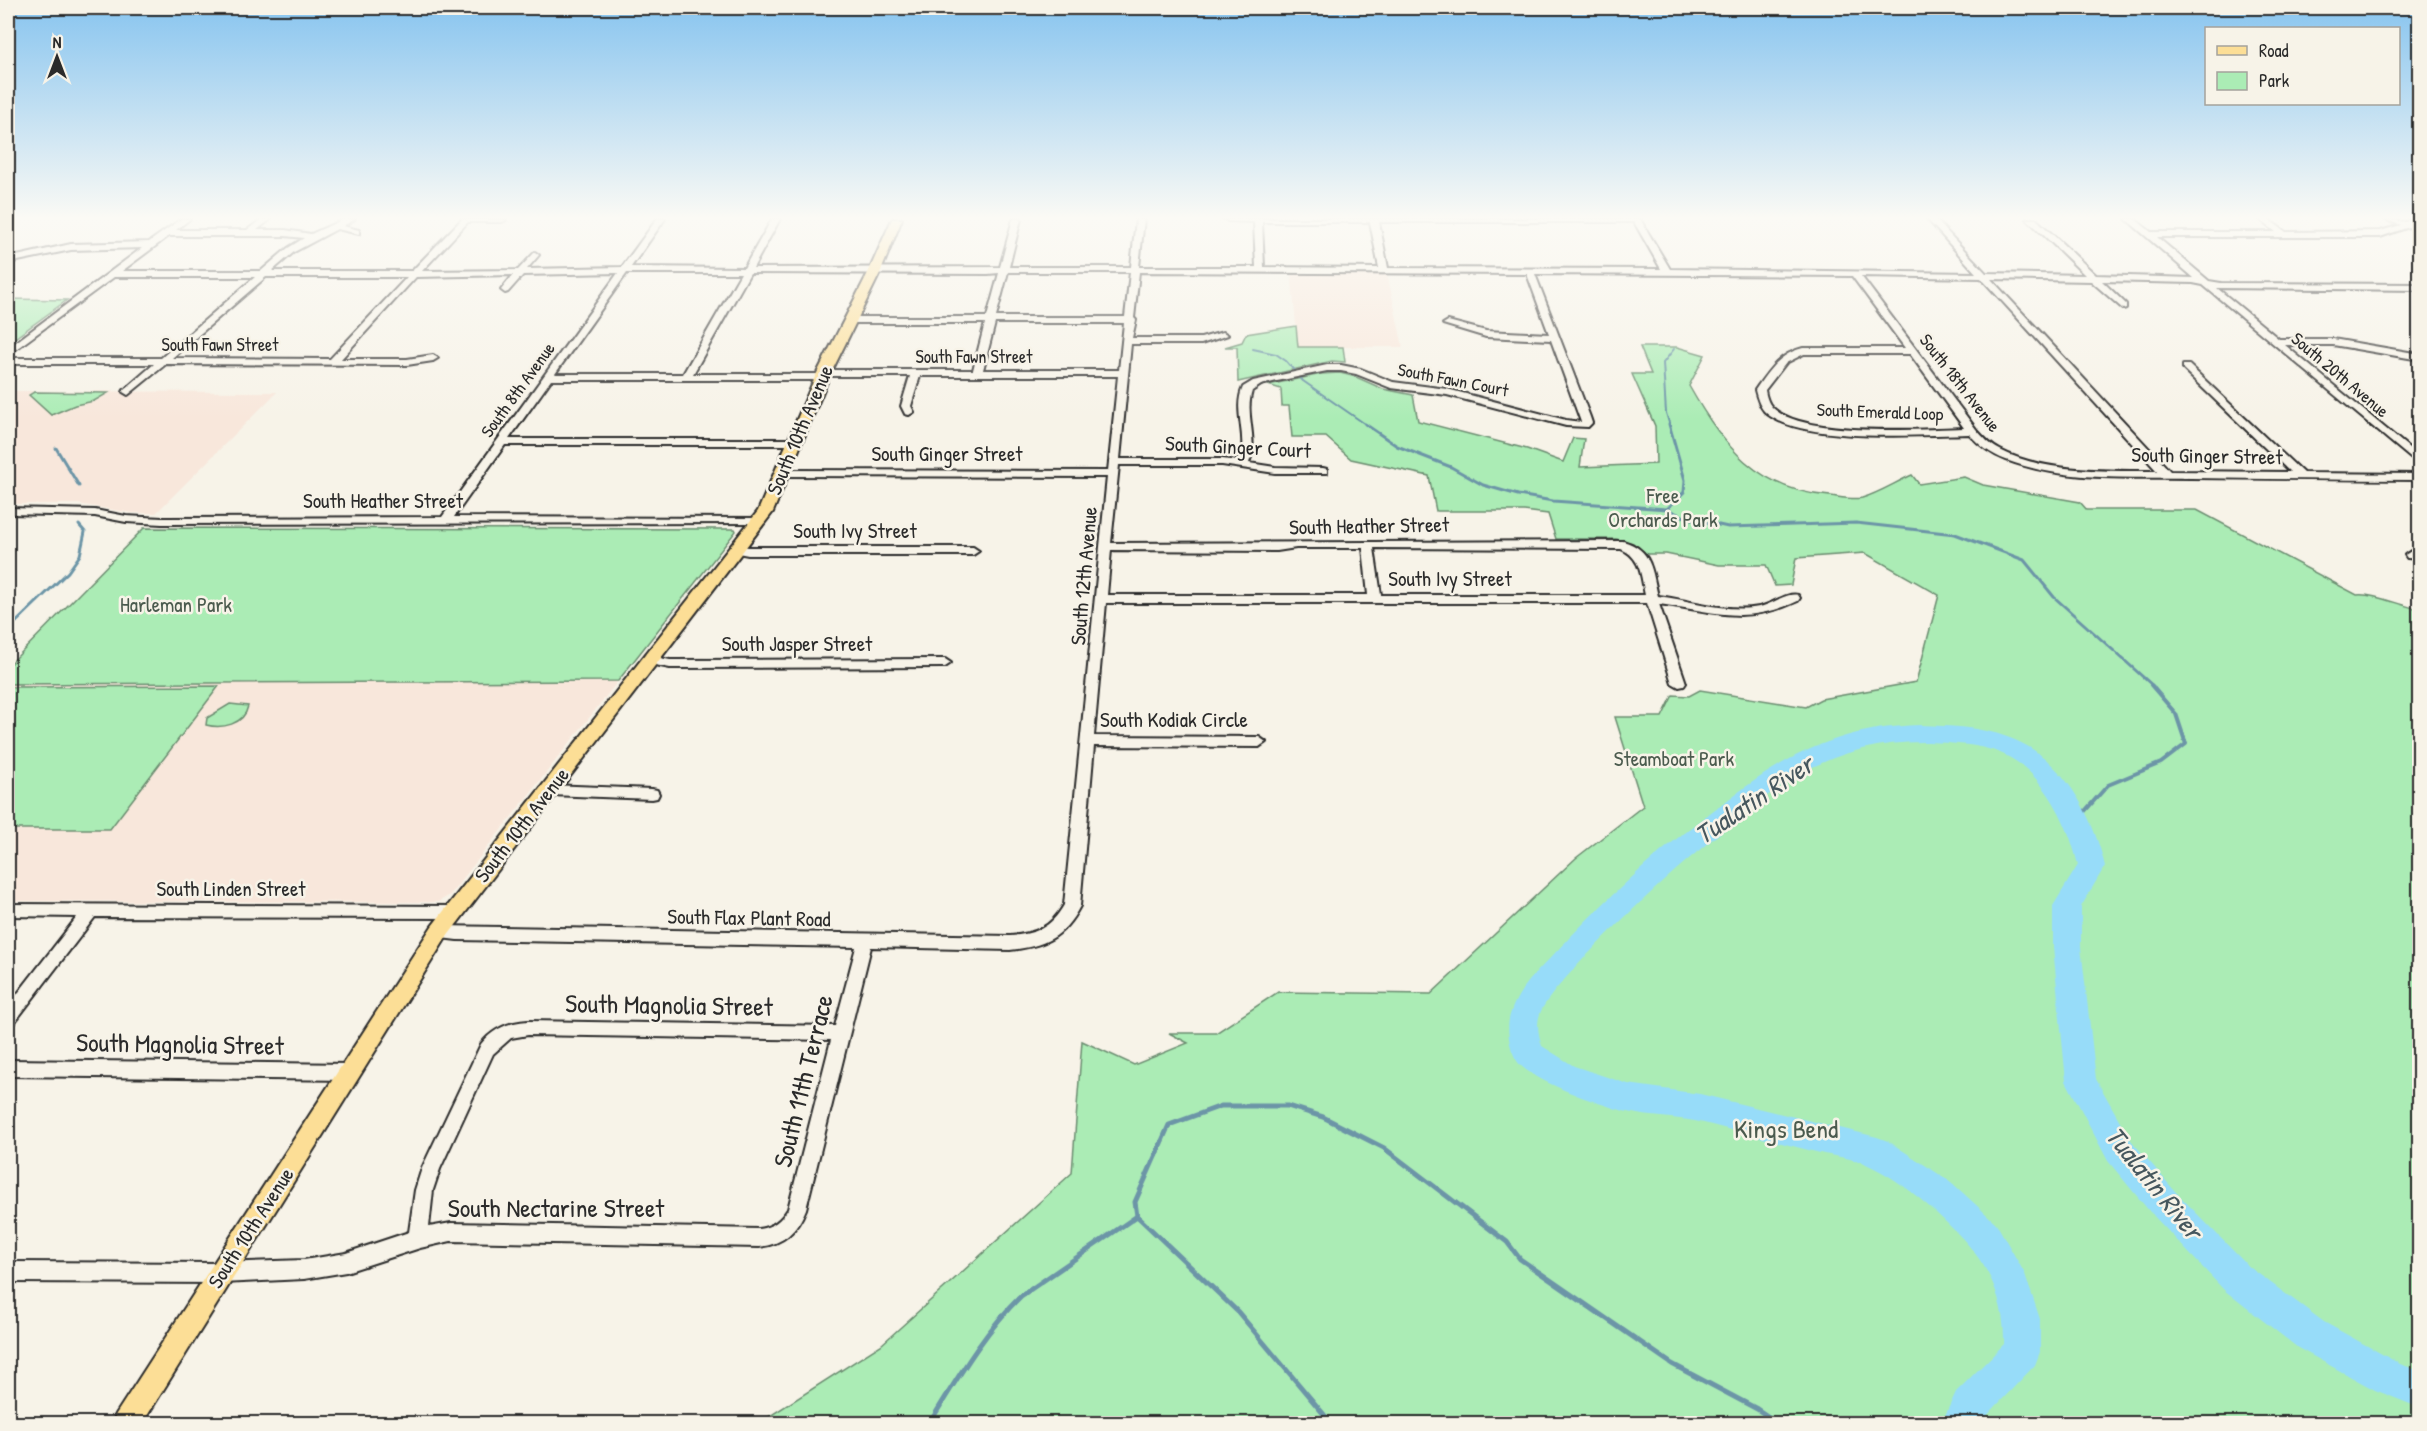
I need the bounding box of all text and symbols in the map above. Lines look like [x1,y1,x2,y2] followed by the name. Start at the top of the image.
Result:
[27,27,87,87] north arrow
[2205,27,2400,105] legend
[53,31,62,53] text: N
[2259,38,2289,63] text: Road
[2259,68,2290,93] text: Park
[2286,326,2395,423] street label: South 20th Avenue
[1914,328,2007,437] street label: South 18th Avenue
[162,332,279,357] street label: South Fawn Street
[475,337,561,442] street label: South 8th Avenue
[916,344,1033,369] street label: South Fawn Street
[1396,357,1511,403] street label: South Fawn Court
[759,360,840,499] street label: South 10th Avenue
[1816,397,1944,426] street label: South Emerald Loop
[1164,428,1312,465] street label: South Ginger Court
[871,439,1023,468] street label: South Ginger Street
[2131,440,2284,471] street label: South Ginger Street
[1608,481,1718,534] park label: Free Orchards Park
[303,486,464,515] street label: South Heather Street
[1063,505,1104,646] street label: South 12th Avenue
[1289,510,1450,541] street label: South Heather Street
[793,516,917,545] street label: South Ivy Street
[1388,564,1512,593] street label: South Ivy Street
[120,590,232,619] park label: Harleman Park
[722,629,873,658] street label: South Jasper Street
[1100,705,1248,734] street label: South Kodiak Circle
[1614,744,1734,773] park label: Steamboat Park
[1687,744,1823,852] water label: Tualatin River
[468,761,576,888] street label: South 10th Avenue
[156,874,306,903] street label: South Linden Street
[667,902,831,933] street label: South Flax Plant Road
[565,985,774,1024] street label: South Magnolia Street
[764,991,841,1171] street label: South 11th Terrace
[76,1024,285,1063] street label: South Magnolia Street
[1734,1111,1838,1146] park label: Kings Bend
[2098,1118,2214,1249] water label: Tualatin River
[201,1162,300,1294] street label: South 10th Avenue
[448,1190,665,1225] street label: South Nectarine Street

